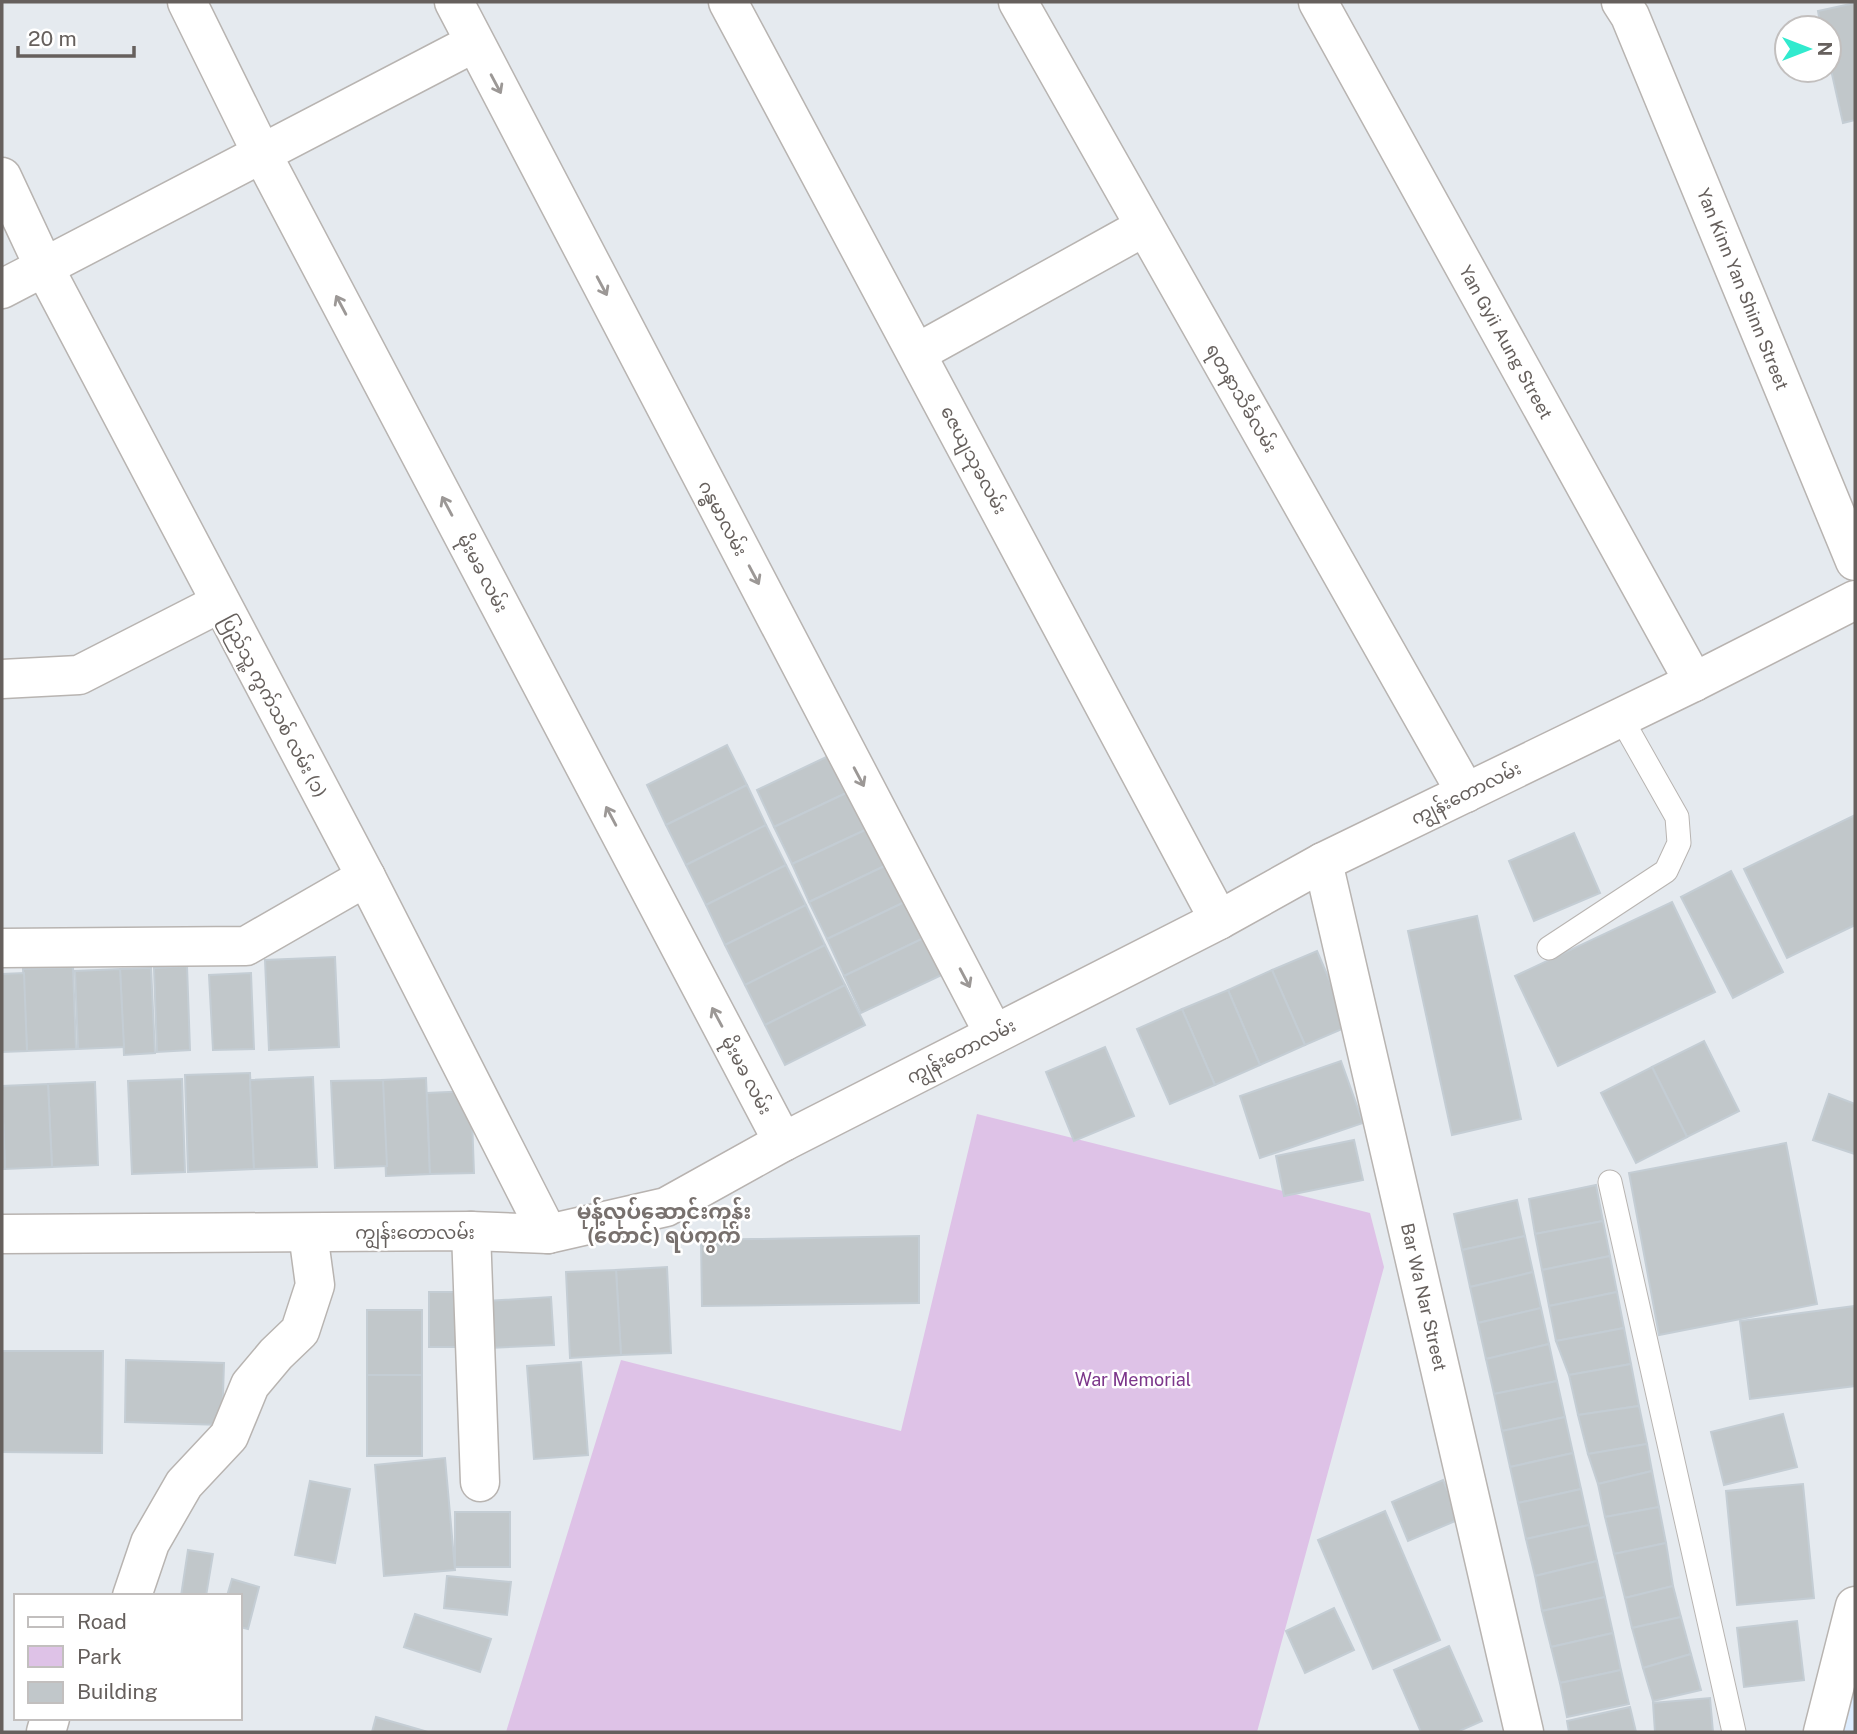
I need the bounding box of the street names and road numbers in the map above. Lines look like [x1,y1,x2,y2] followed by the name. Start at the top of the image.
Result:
[1693,185,1793,393] street label: Yan Kinn Yan Shinn Street
[1455,261,1557,423] street label: Yan Gyii Aung Street
[1198,338,1284,459] street label: ရတနာသိင်္ခလမ်း
[932,401,1013,520] street label: ဇေယျသုခလမ်း
[690,476,753,562] street label: ဂန္ဓမာလမ်း
[449,529,515,618] street label: မိုးမခ လမ်း
[213,610,333,803] street label: ပြည်သူ့ ကွက်သစ် လမ်း (၁)
[1407,756,1527,835] street label: ကျွန်းတောလမ်း
[902,1013,1022,1094] street label: ကျွန်းတောလမ်း
[713,1031,779,1120] street label: မိုးမခ လမ်း
[355,1220,475,1250] street label: ကျွန်းတောလမ်း
[1397,1221,1451,1373] street label: Bar Wa Nar Street

